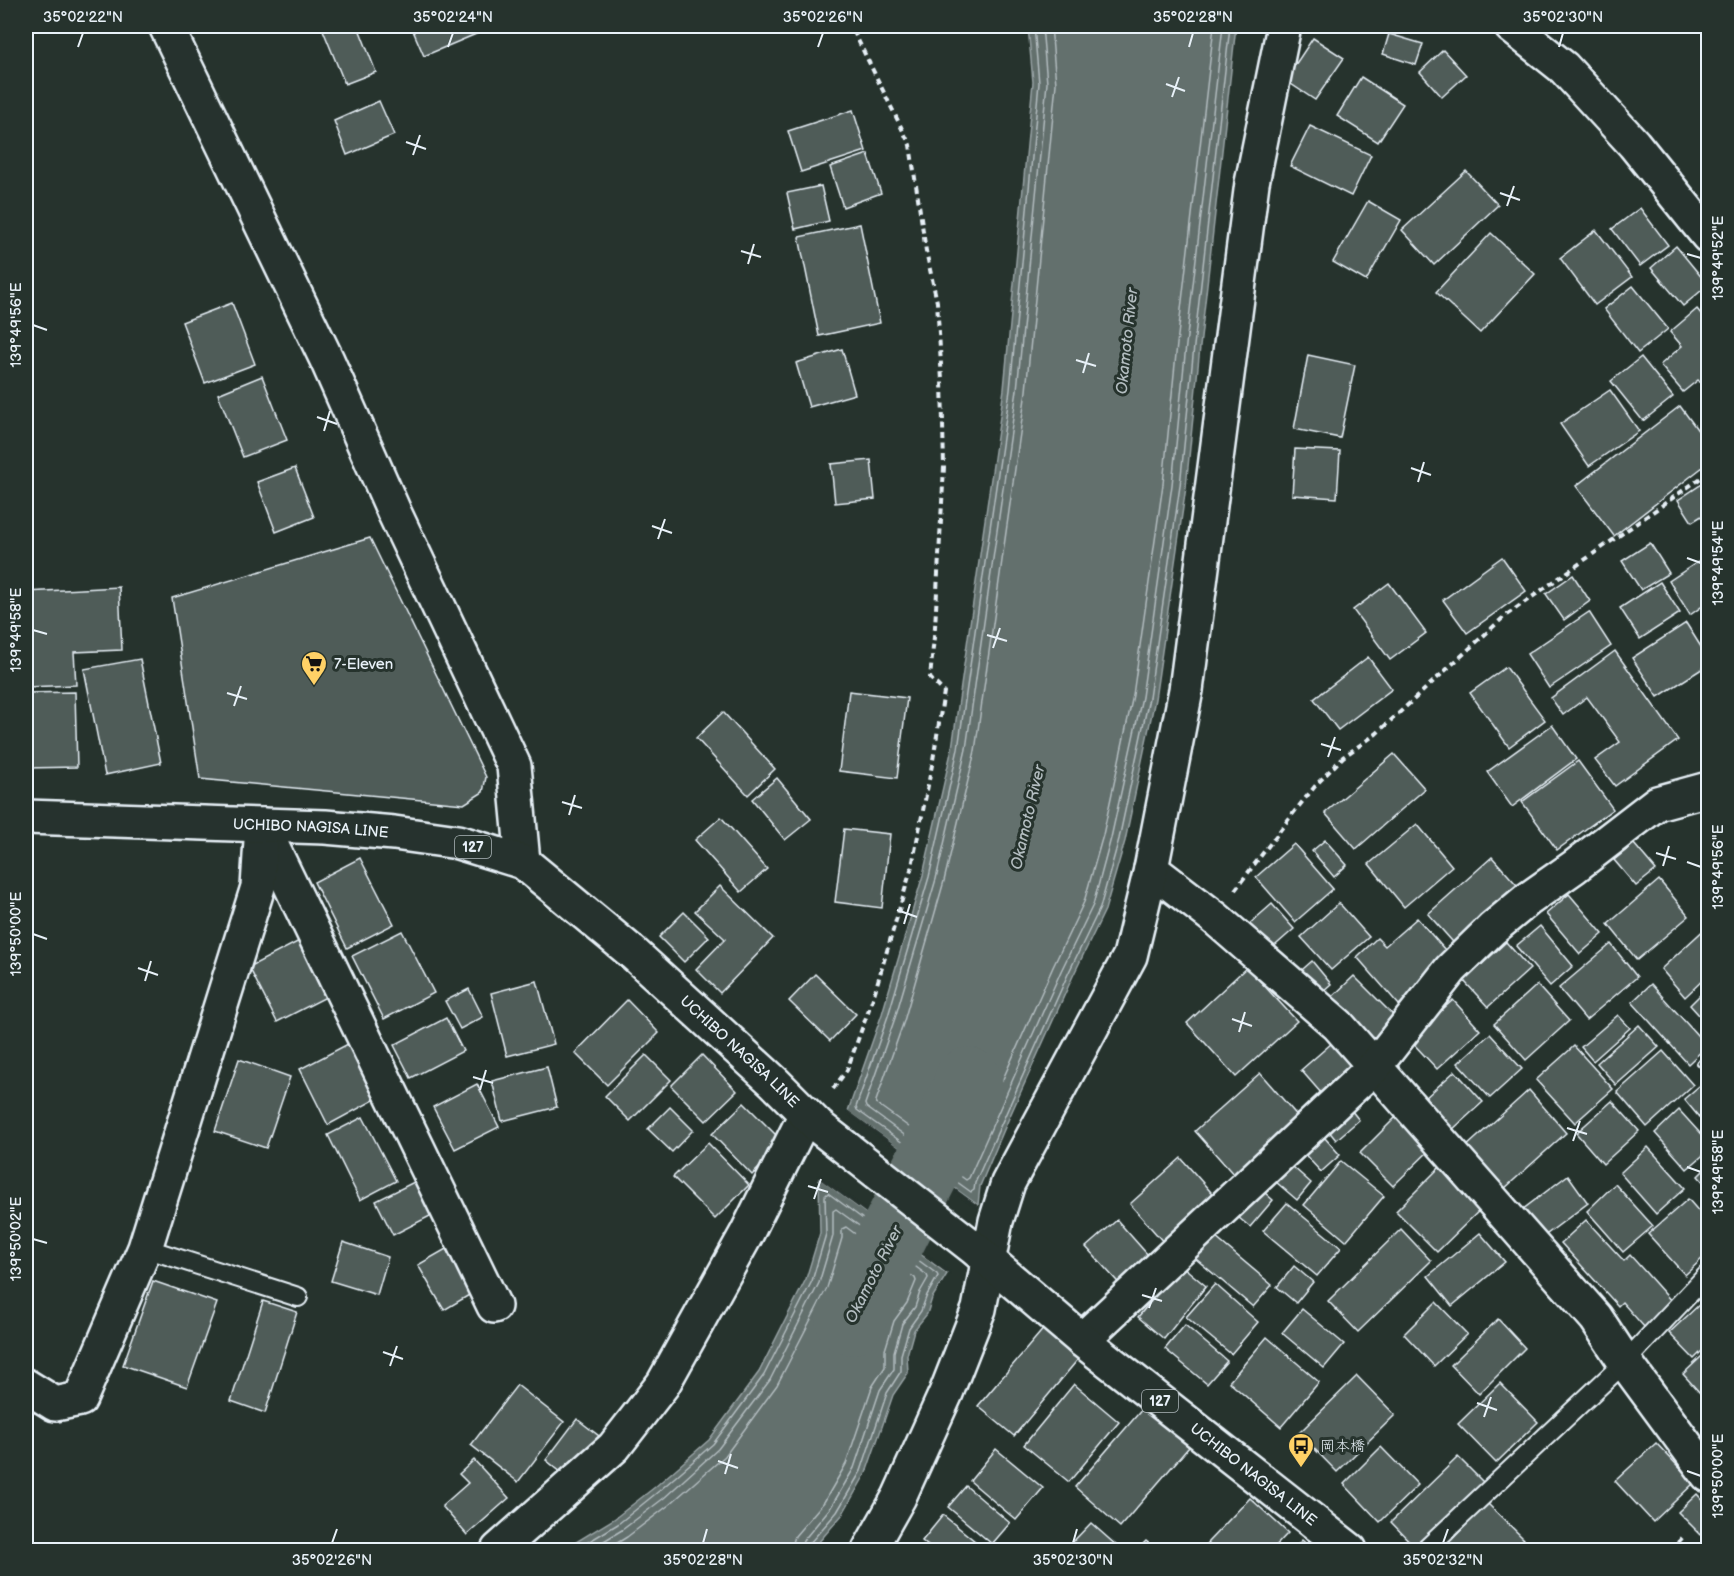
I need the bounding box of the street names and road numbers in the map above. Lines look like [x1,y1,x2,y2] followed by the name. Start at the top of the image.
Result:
[233,815,389,842] street label: UCHIBO NAGISA LINE
[455,836,491,858] road number: 127
[676,992,803,1112] street label: UCHIBO NAGISA LINE
[1142,1390,1178,1412] road number: 127
[1186,1419,1320,1530] street label: UCHIBO NAGISA LINE

